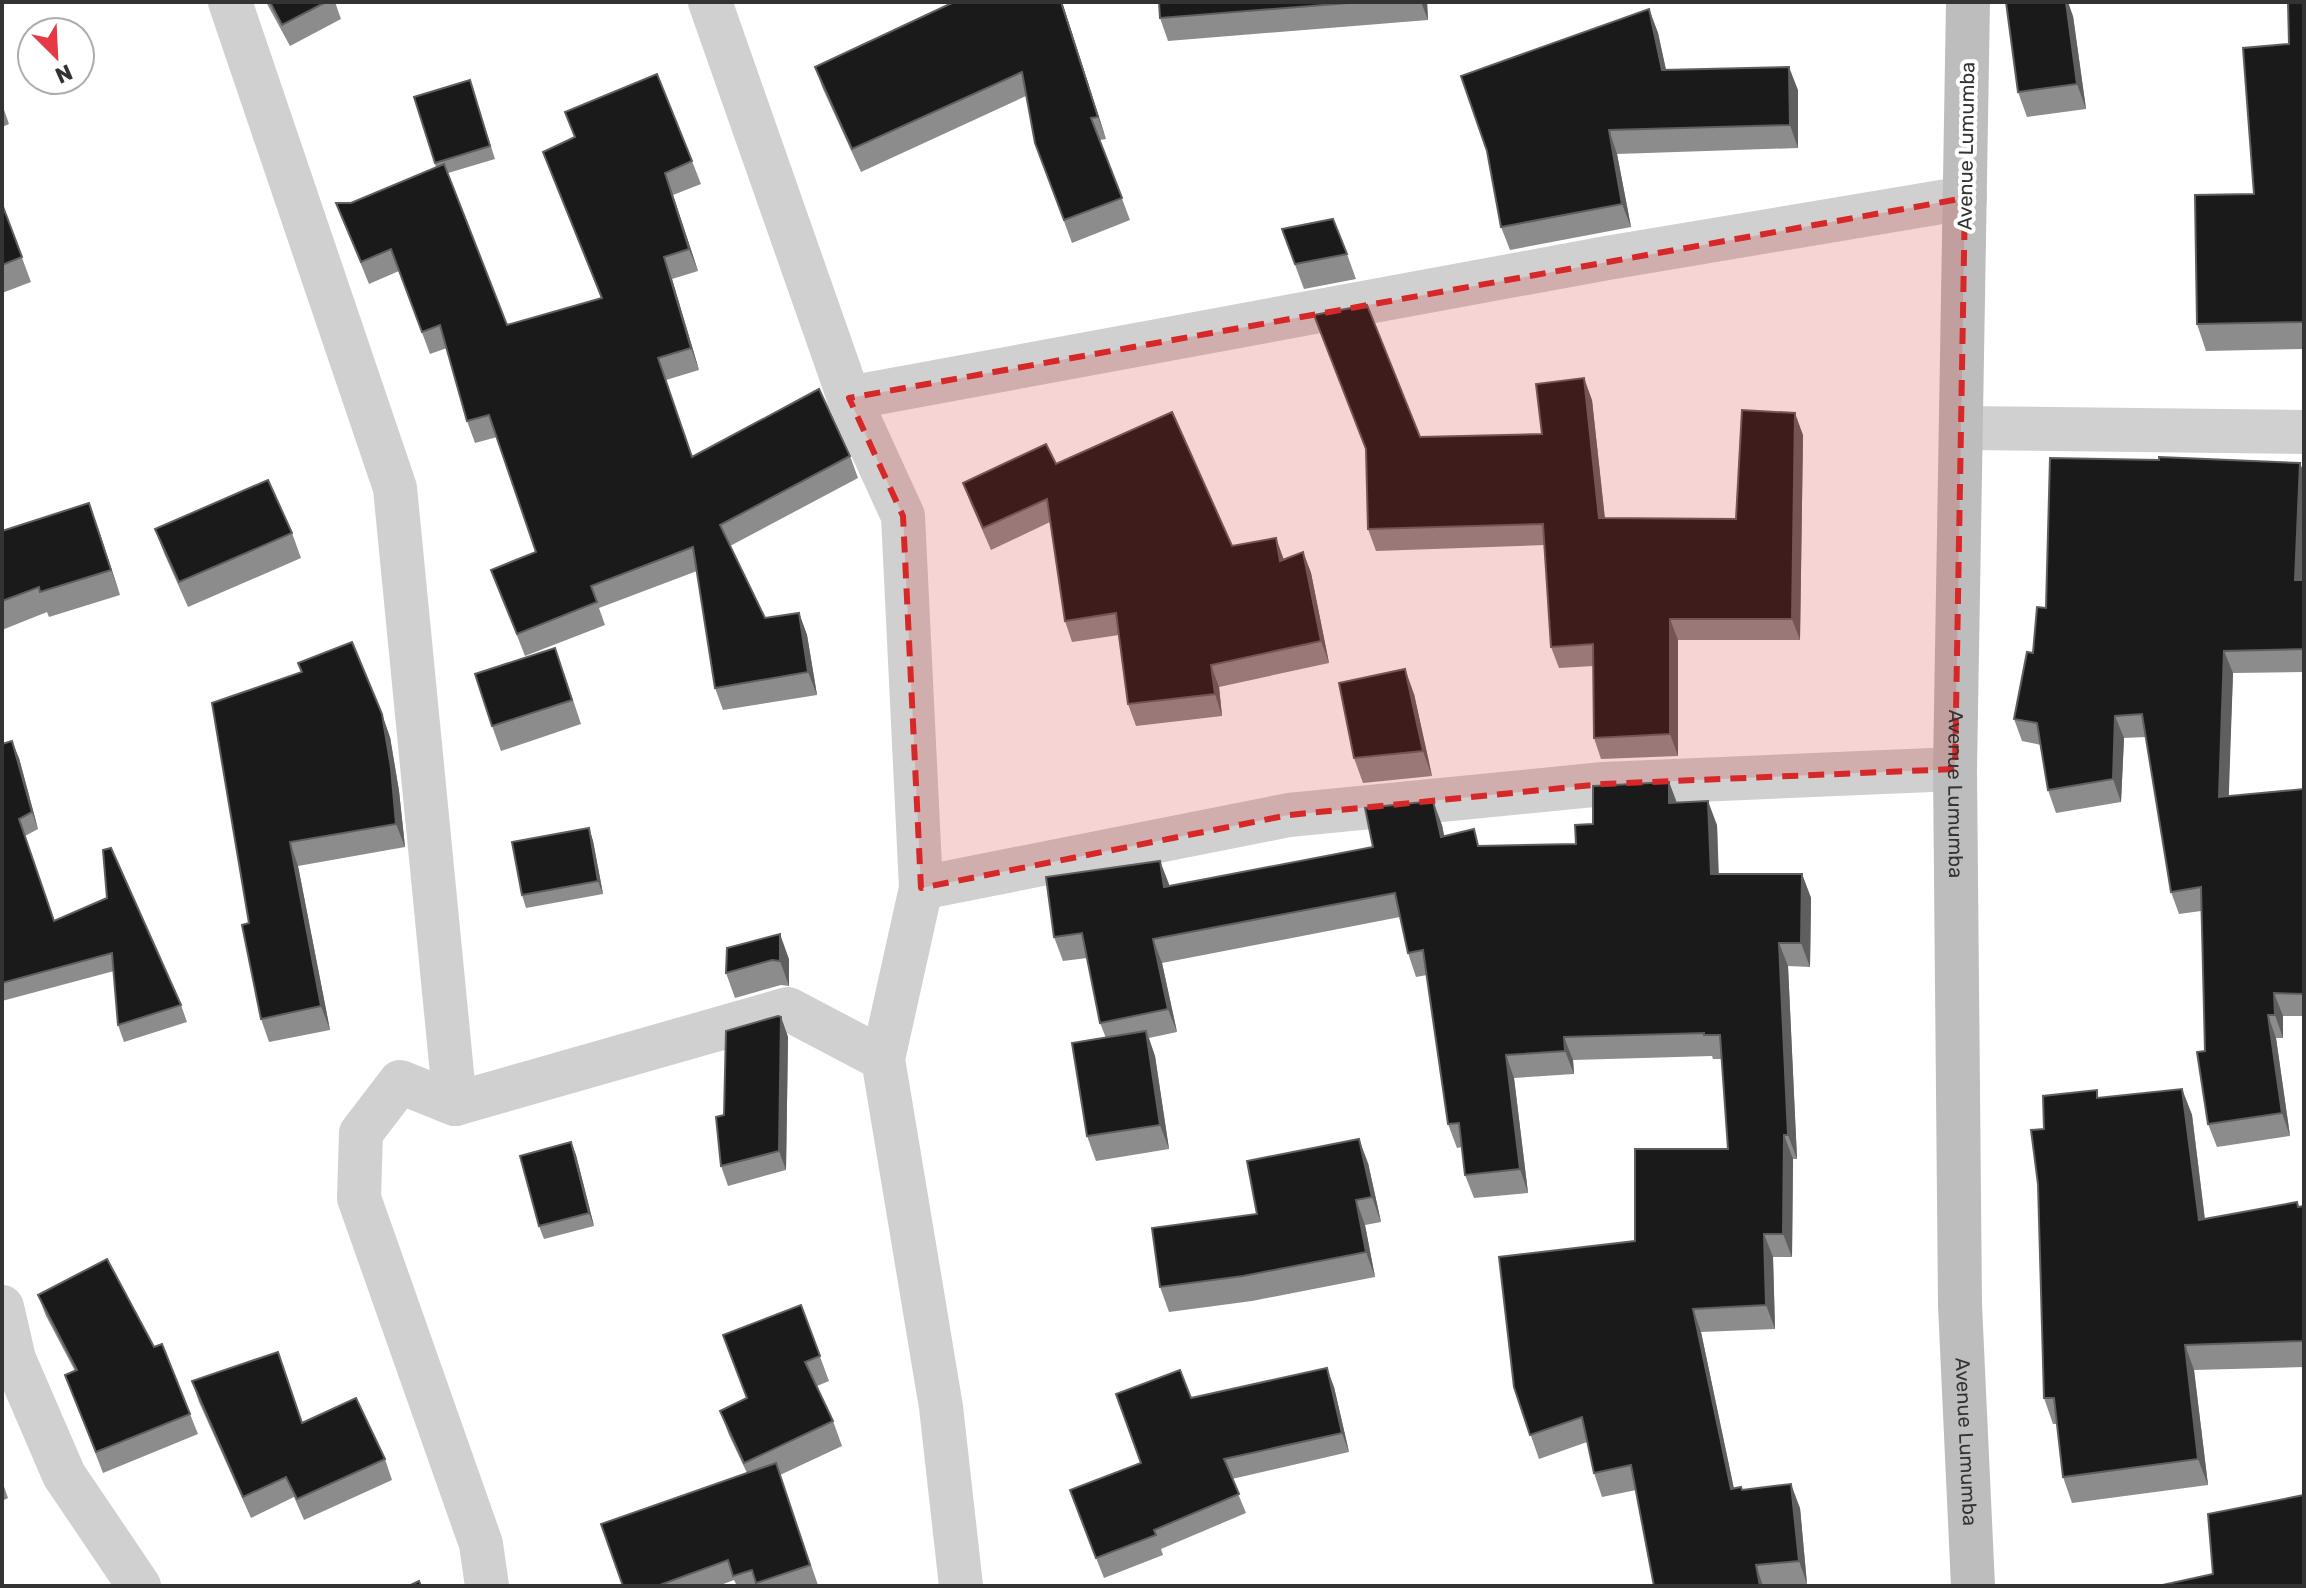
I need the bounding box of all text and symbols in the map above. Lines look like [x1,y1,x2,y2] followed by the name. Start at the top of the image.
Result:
[16,16,96,96] north arrow
[51,58,77,89] text: N
[1953,62,1979,230] street label: Avenue Lumumba
[1943,709,1968,878] street label: Avenue Lumumba
[1950,1357,1982,1526] street label: Avenue Lumumba

